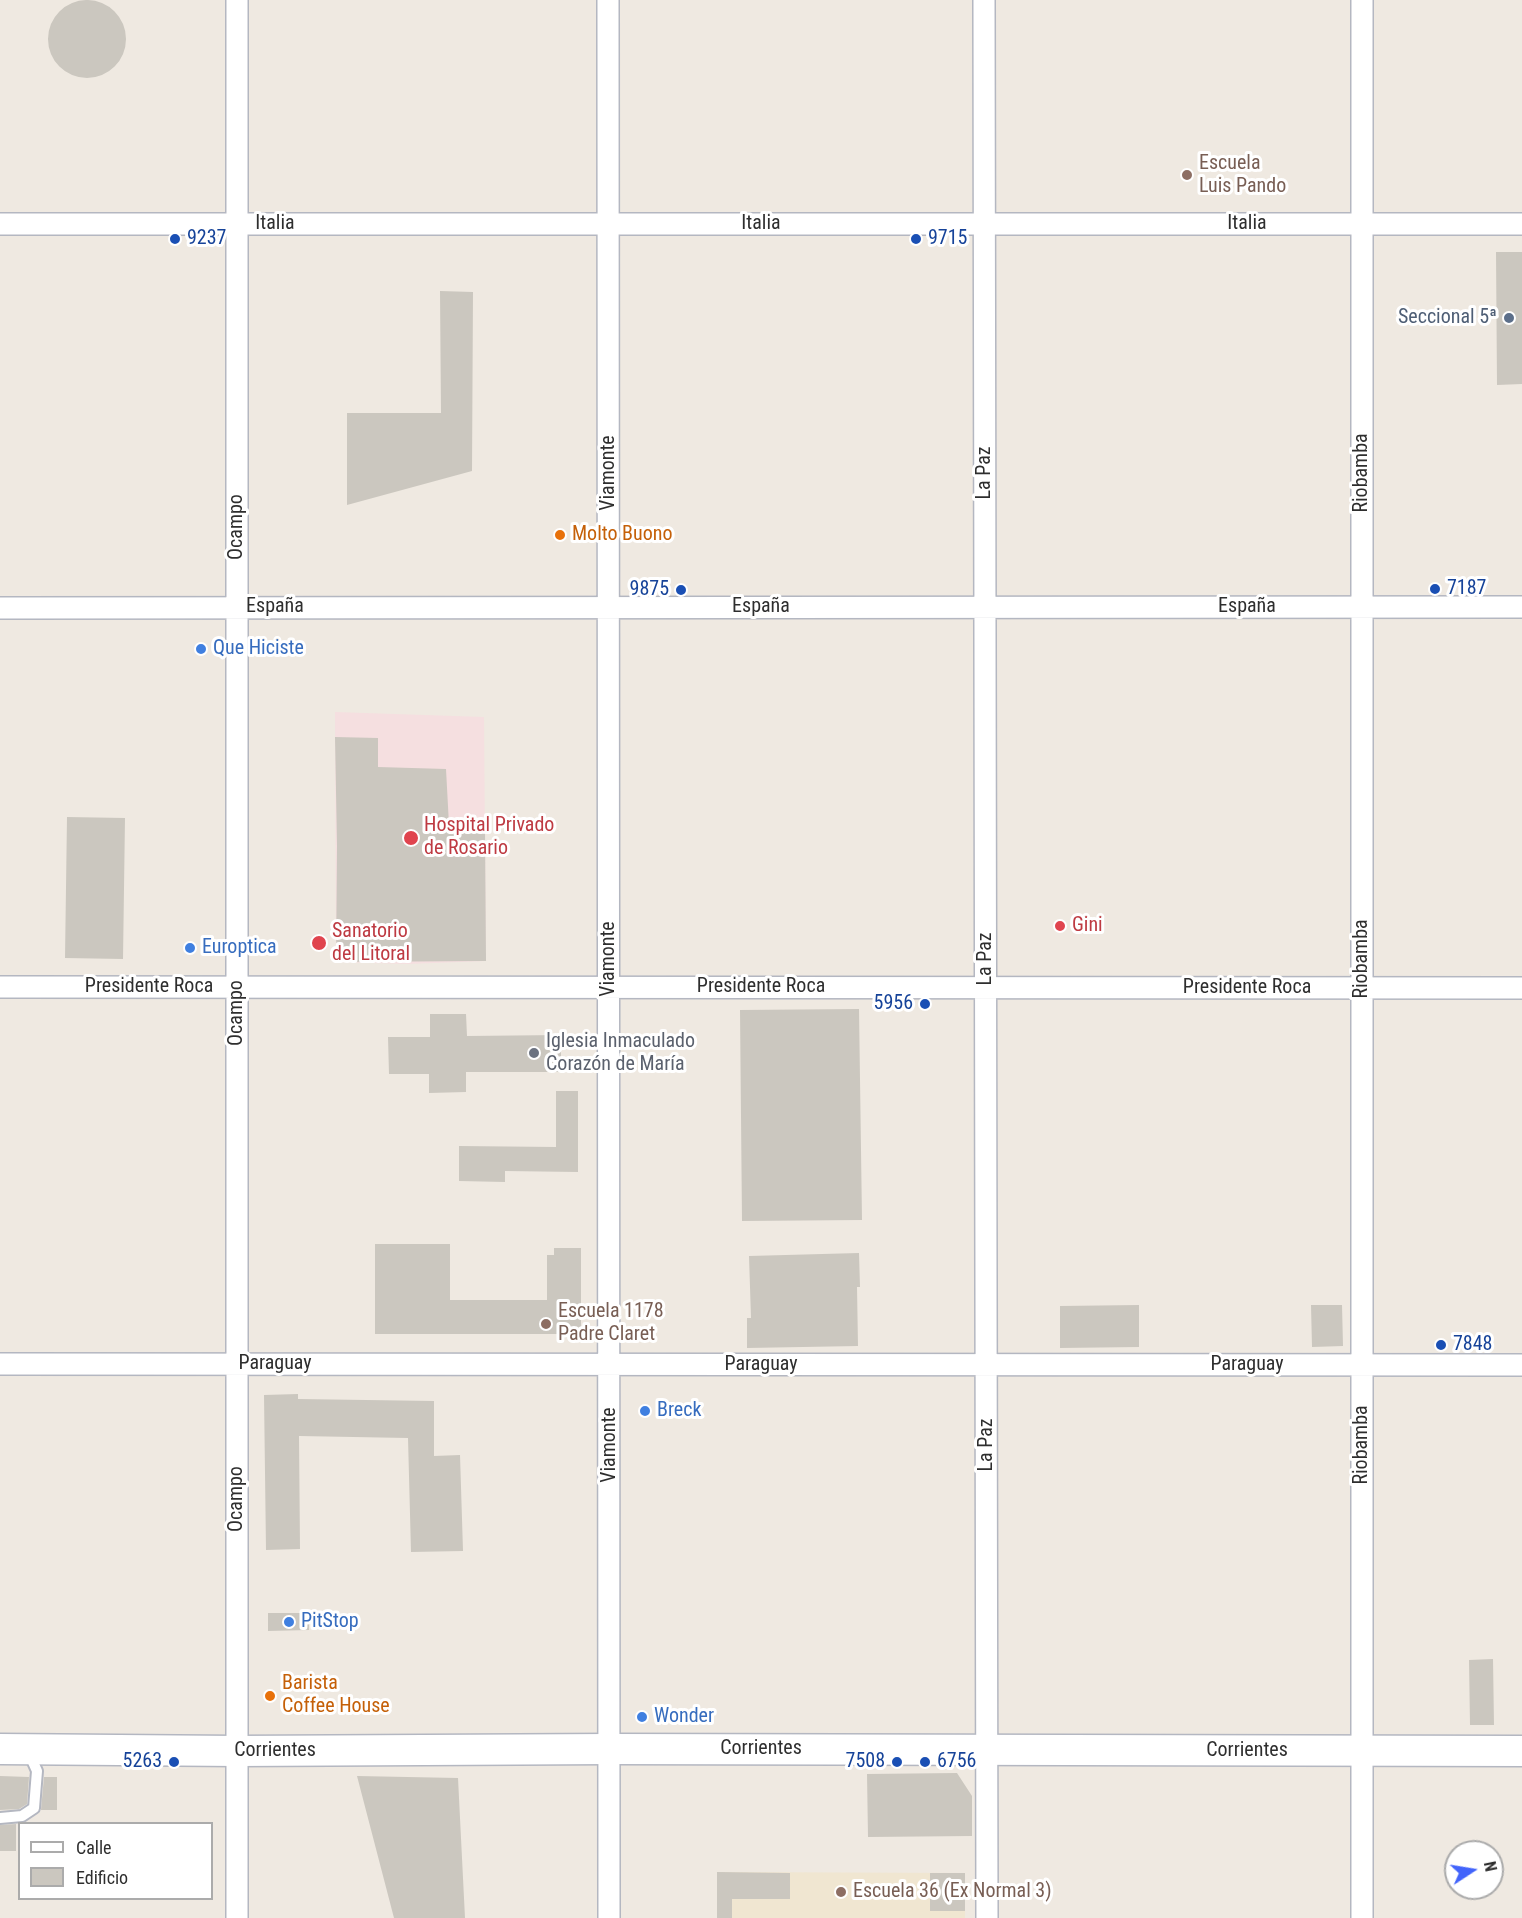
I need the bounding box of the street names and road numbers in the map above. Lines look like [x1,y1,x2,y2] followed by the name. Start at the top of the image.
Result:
[255,212,295,236] street label: Italia
[741,212,781,236] street label: Italia
[1227,212,1267,236] street label: Italia
[1350,433,1374,513] street label: Riobamba
[597,435,621,511] street label: Viamonte
[973,446,997,500] street label: La Paz
[225,494,249,560] street label: Ocampo
[246,595,304,619] street label: España
[732,595,790,619] street label: España
[1218,595,1276,619] street label: España
[1350,919,1374,999] street label: Riobamba
[597,921,621,997] street label: Viamonte
[974,932,998,986] street label: La Paz
[85,975,213,999] street label: Presidente Roca
[697,975,825,999] street label: Presidente Roca
[1183,976,1311,1000] street label: Presidente Roca
[225,980,249,1046] street label: Ocampo
[238,1352,312,1376] street label: Paraguay
[724,1353,798,1377] street label: Paraguay
[1210,1353,1284,1377] street label: Paraguay
[1350,1405,1374,1485] street label: Riobamba
[598,1407,622,1483] street label: Viamonte
[975,1418,999,1472] street label: La Paz
[225,1466,249,1532] street label: Ocampo
[720,1737,802,1761] street label: Corrientes
[234,1739,316,1763] street label: Corrientes
[1206,1739,1288,1763] street label: Corrientes

